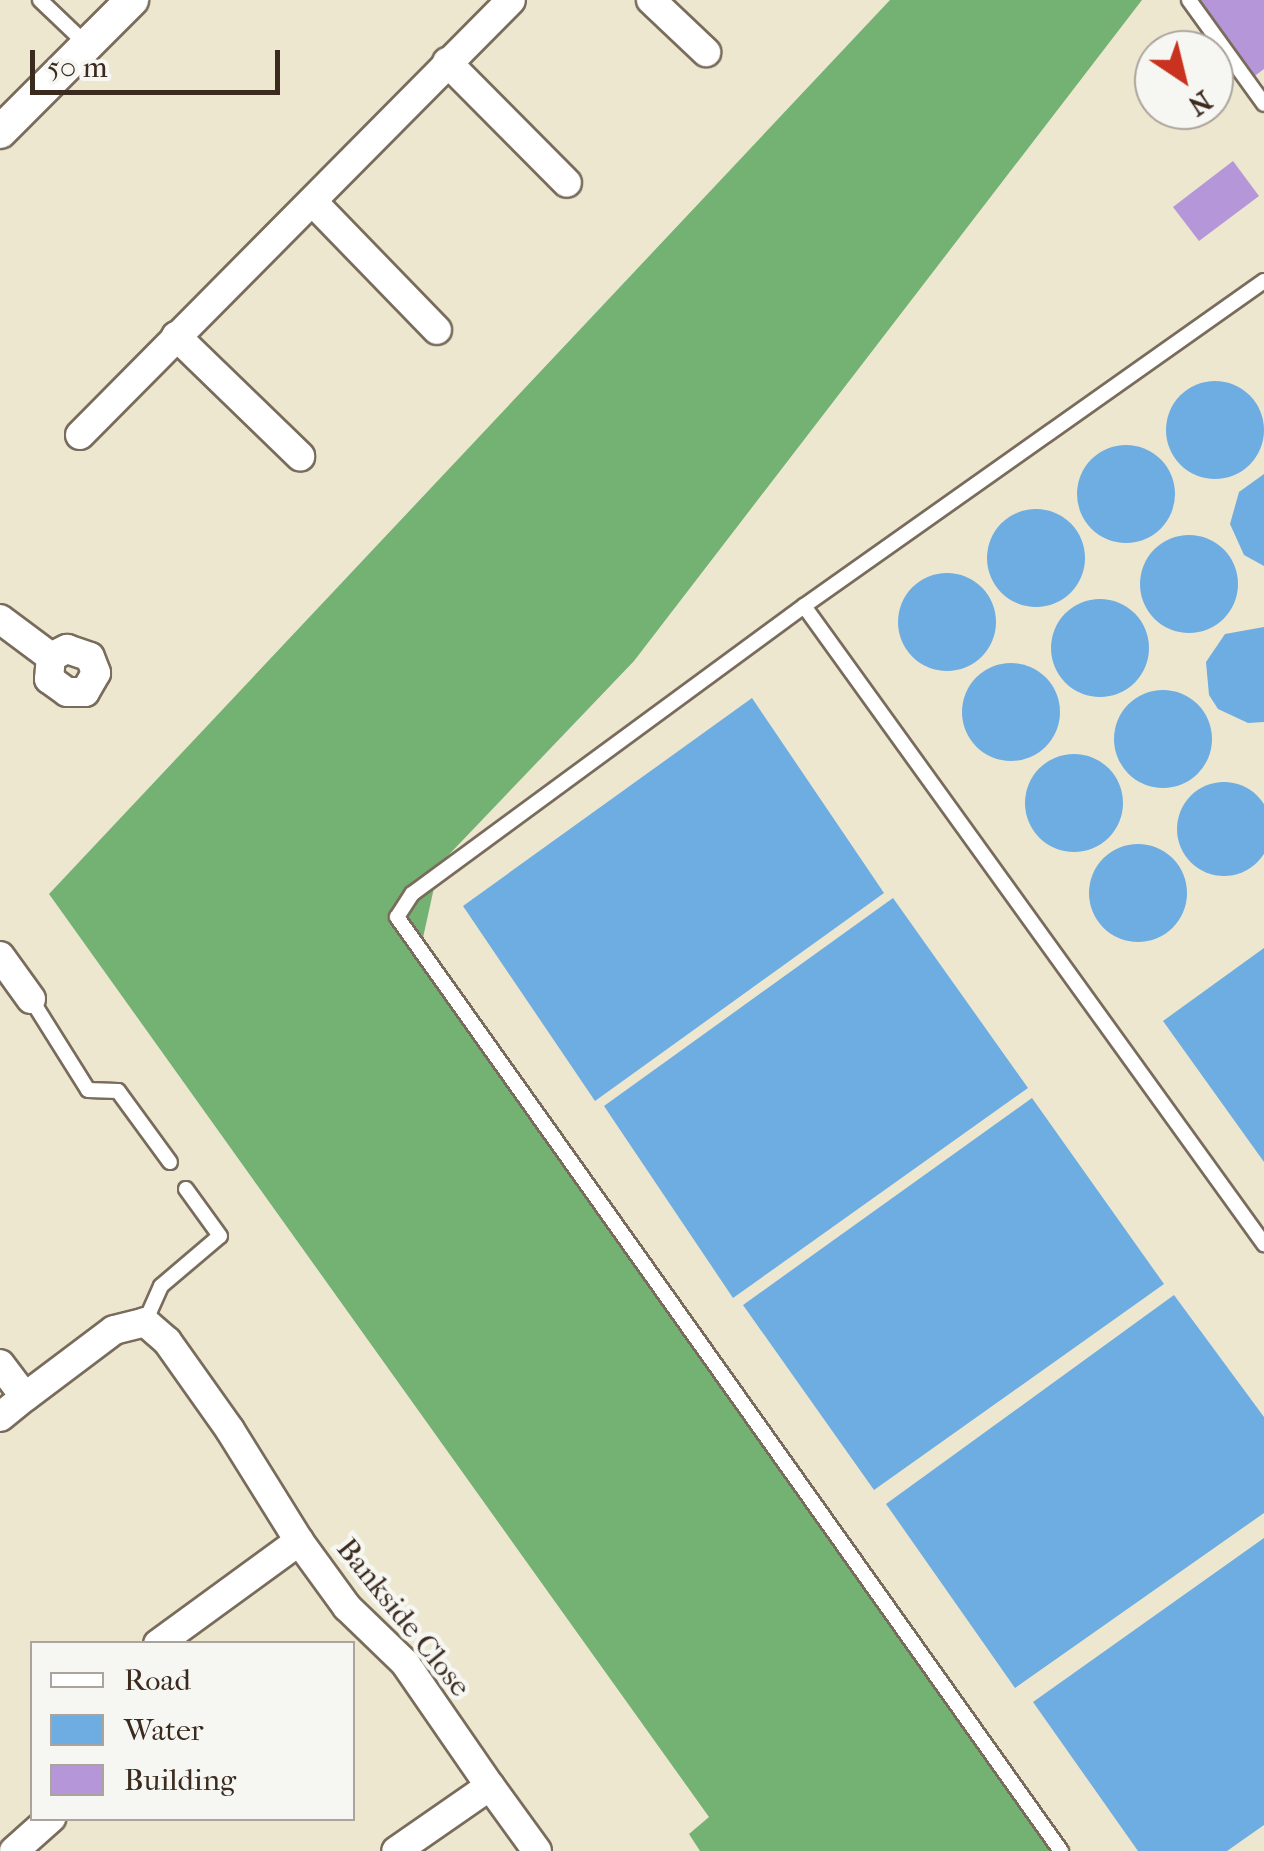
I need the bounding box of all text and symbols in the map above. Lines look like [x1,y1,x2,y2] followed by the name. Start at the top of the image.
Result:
[35,30,285,92] scale bar
[1134,30,1234,130] north arrow
[47,50,108,85] text: 50 m
[1182,84,1219,123] text: N
[328,1532,478,1704] street label: Bankside Close
[30,1641,355,1821] legend
[124,1663,191,1698] text: Road
[124,1713,204,1748] text: Water
[124,1763,236,1798] text: Building

